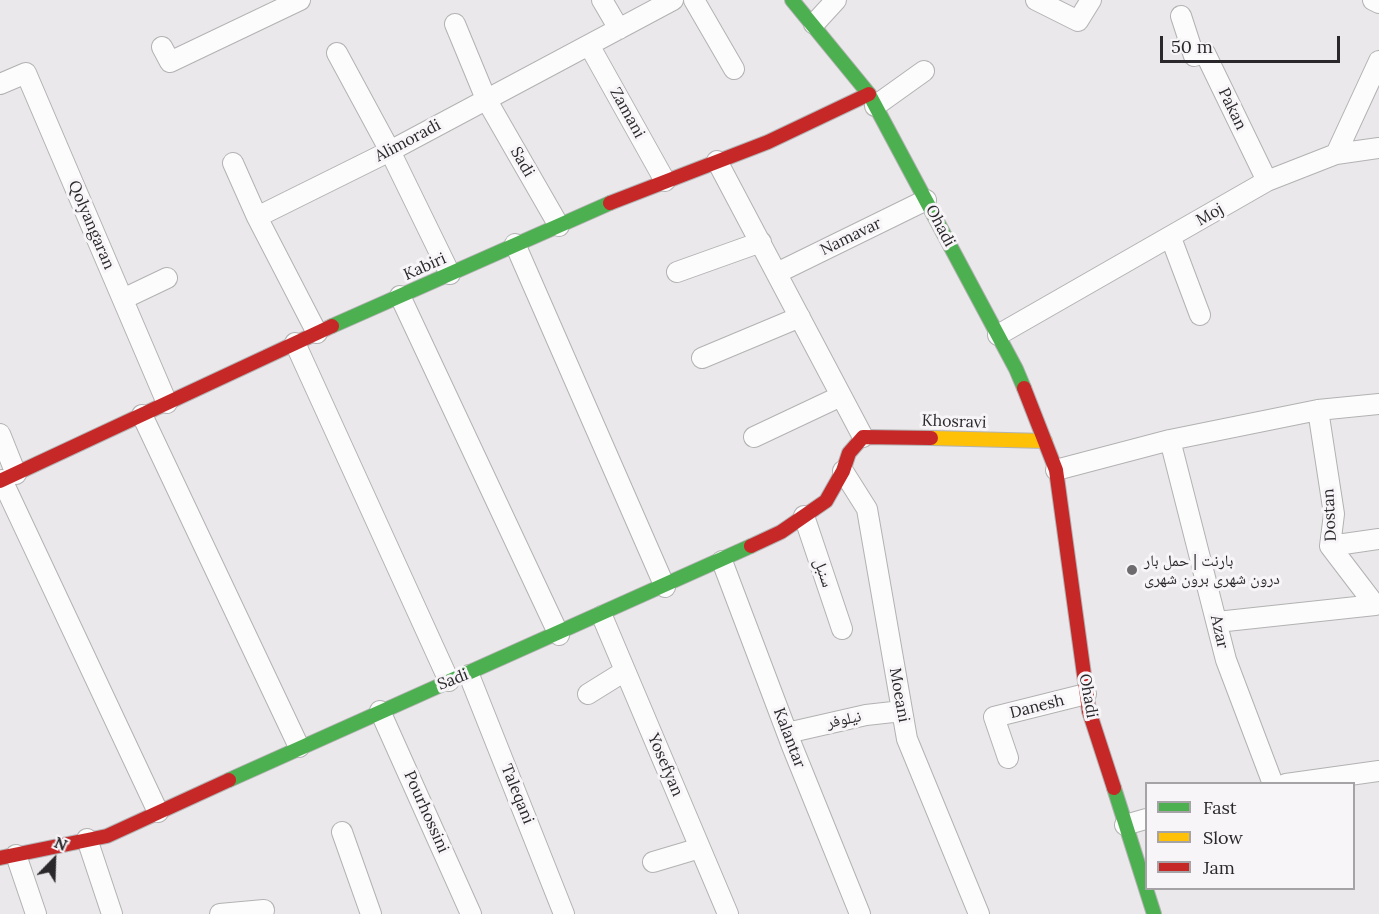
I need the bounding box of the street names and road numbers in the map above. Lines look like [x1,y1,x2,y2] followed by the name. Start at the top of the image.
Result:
[605,84,649,142] street label: Zamani
[1214,85,1250,133] street label: Pakan
[372,116,444,166] street label: Alimoradi
[506,144,538,180] street label: Sadi
[64,178,118,272] street label: Qolyangaran
[1193,200,1227,230] street label: Moj
[921,202,959,250] street label: Ohadi
[817,214,885,260] street label: Namavar
[401,249,449,285] street label: Kabiri
[921,411,987,433] street label: Khosravi
[1319,488,1341,542] street label: Dostan
[809,556,837,590] street label: سنبل
[1206,613,1232,651] street label: Azar
[435,665,471,695] street label: Sadi
[885,666,913,724] street label: Moeani
[1075,672,1101,720] street label: Ohadi
[1008,691,1066,723] street label: Danesh
[769,705,809,771] street label: Kalantar
[825,707,863,733] street label: نیلوفر
[643,731,687,799] street label: Yosefyan
[496,761,538,827] street label: Taleqani
[399,768,453,856] street label: Pourhossini

